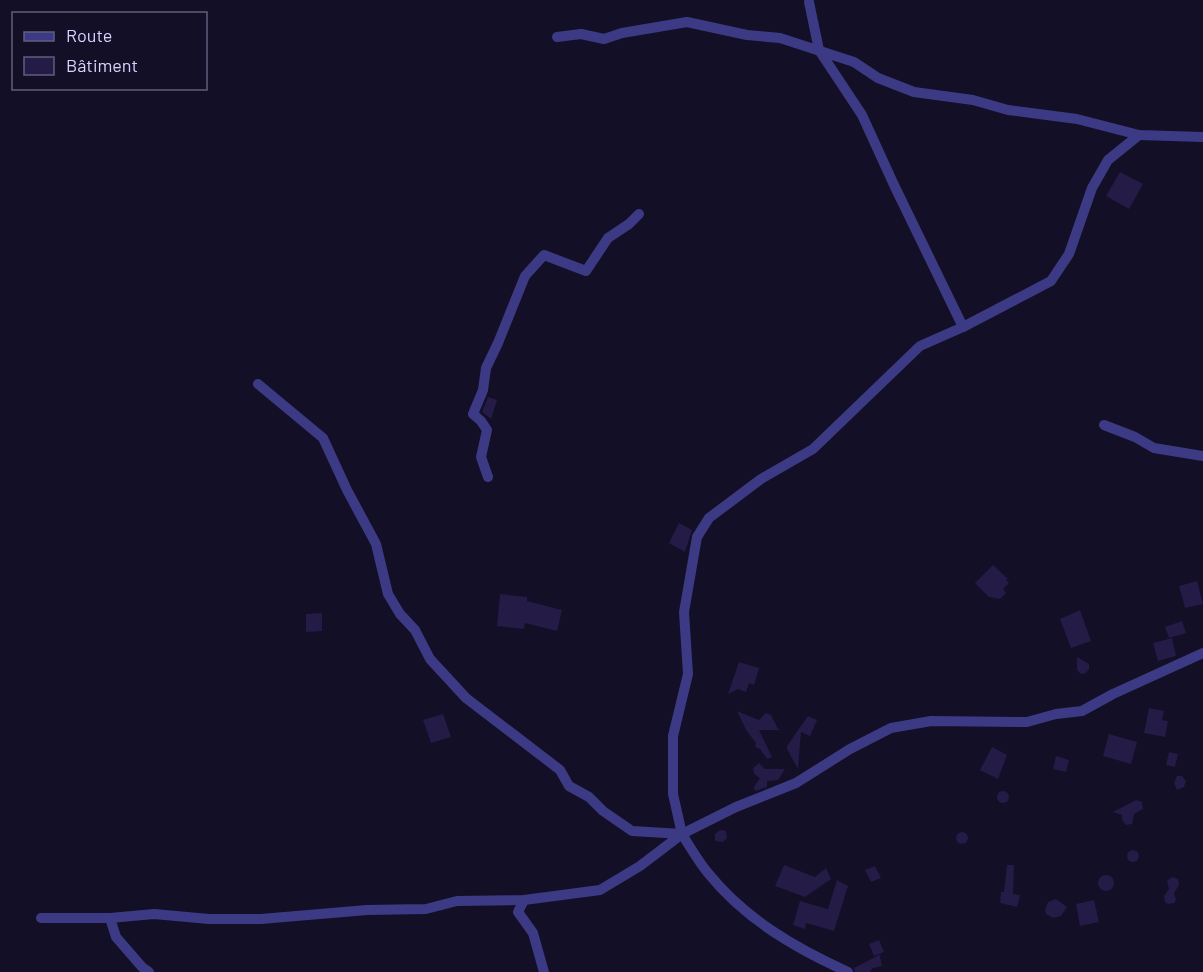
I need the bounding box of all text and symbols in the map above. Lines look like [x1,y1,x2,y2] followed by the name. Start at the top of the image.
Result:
[12,12,207,90] legend
[66,24,112,46] text: Route
[66,54,138,76] text: Bâtiment

